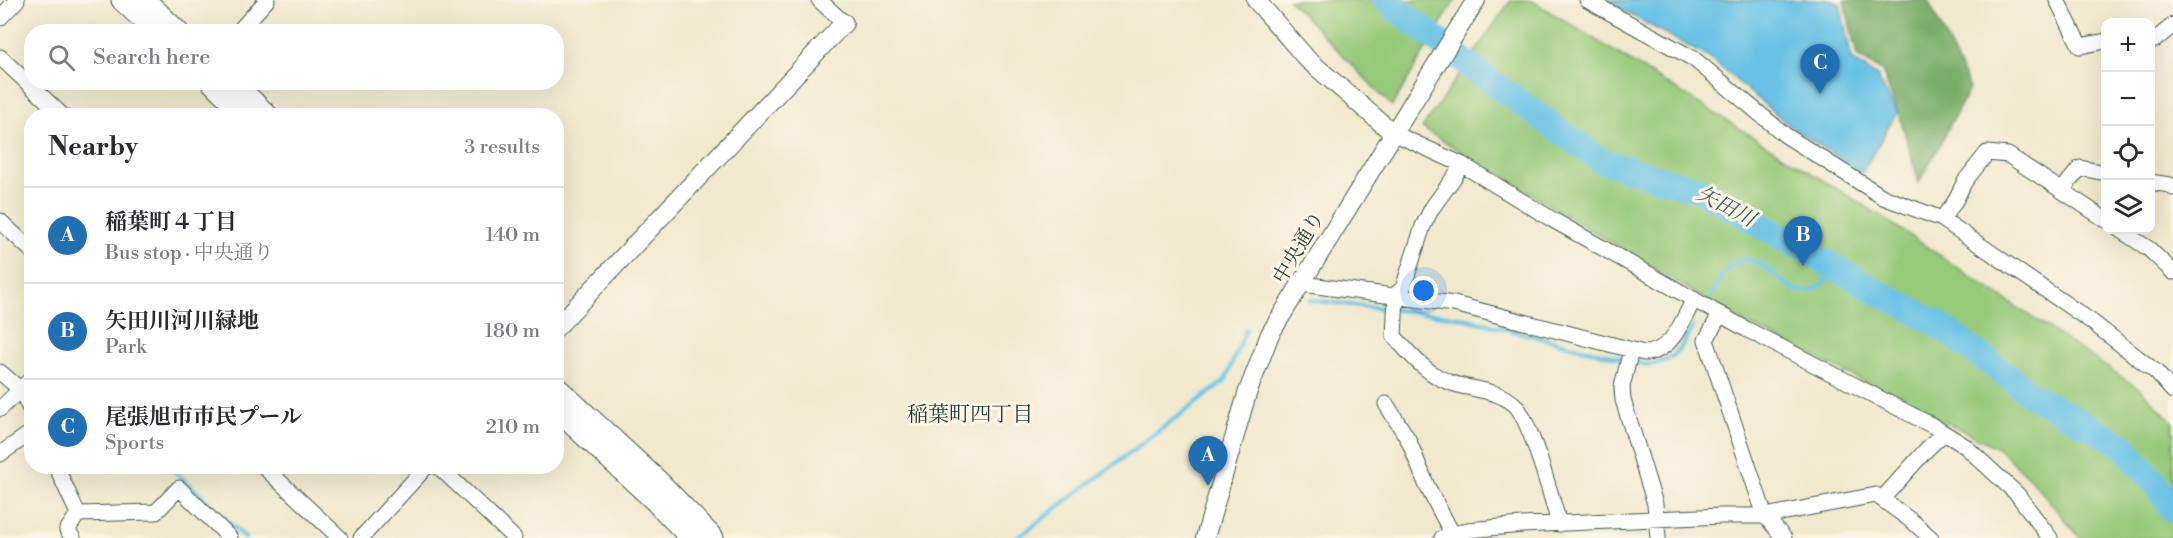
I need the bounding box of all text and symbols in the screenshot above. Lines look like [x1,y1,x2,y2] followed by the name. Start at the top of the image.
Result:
[2101,18,2155,234] map controls
[2101,18,2155,72] button: +
[24,24,564,90] search box
[45,41,78,74] icon: search
[93,44,210,71] text: Search here
[1800,44,1840,94] pin: C
[2101,72,2155,126] button: −
[2101,126,2155,180] button: locate
[48,131,138,163] text: Nearby
[464,135,540,160] text: 3 results
[2101,180,2155,234] button: layers
[1692,181,1761,234] water label: 矢田川
[1268,207,1331,288] street label: 中央通り
[105,209,237,236] text: 稲葉町４丁目
[1784,216,1822,266] pin: B
[60,223,75,248] text: A
[485,223,540,248] text: 140 m
[105,241,273,266] text: Bus stop · 中央通り
[1409,276,1438,305] your location
[105,308,259,335] text: 矢田川河川緑地
[60,319,75,344] text: B
[485,319,540,344] text: 180 m
[105,335,147,360] text: Park
[907,402,1033,428] district label: 稲葉町四丁目
[105,404,302,431] text: 尾張旭市市民プール
[60,415,75,440] text: C
[485,415,540,440] text: 210 m
[105,431,164,456] text: Sports
[1188,436,1228,486] pin: A

